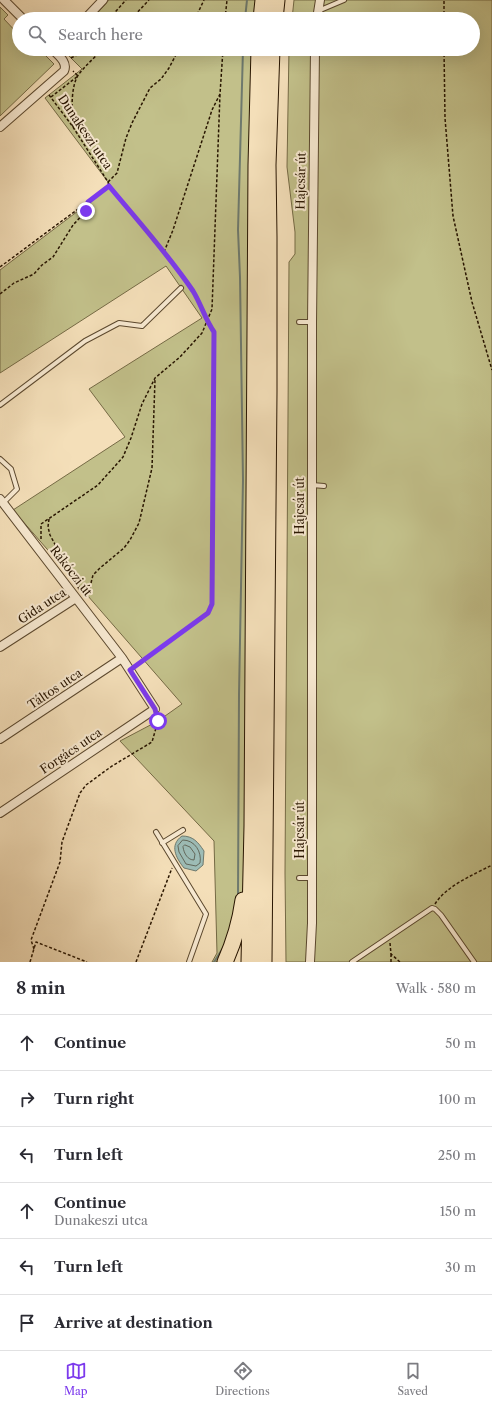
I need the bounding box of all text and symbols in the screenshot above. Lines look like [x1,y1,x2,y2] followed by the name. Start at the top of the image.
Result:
[12,12,480,56] search box
[26,23,48,45] icon: search
[58,25,143,44] text: Search here
[55,92,116,172] street label: Dunakeszi utca
[293,151,309,210] street label: Hajcsár út
[77,202,95,220] route end
[292,477,307,535] street label: Hajcsár út
[47,543,96,599] street label: Rákóczi út
[15,584,69,627] street label: Gida utca
[25,665,85,712] street label: Táltos utca
[149,712,167,730] route start
[37,724,105,777] street label: Forgács utca
[292,801,307,859] street label: Hajcsár út
[16,978,65,998] text: 8 min
[396,980,476,996] text: Walk · 580 m
[16,1032,38,1054] icon: ahead
[54,1033,126,1052] text: Continue
[445,1035,476,1051] text: 50 m
[16,1088,38,1110] icon: right
[54,1089,134,1108] text: Turn right
[438,1091,476,1107] text: 100 m
[16,1144,38,1166] icon: left
[54,1145,123,1164] text: Turn left
[438,1147,476,1163] text: 250 m
[54,1193,126,1212] text: Continue
[16,1200,38,1222] icon: ahead
[440,1203,476,1219] text: 150 m
[54,1212,148,1228] text: Dunakeszi utca
[16,1256,38,1278] icon: left
[54,1257,123,1276] text: Turn left
[445,1259,476,1275] text: 30 m
[16,1312,38,1334] icon: arrive
[54,1313,213,1332] text: Arrive at destination
[64,1360,88,1398] tab: Map
[215,1360,270,1398] tab: Directions
[398,1360,428,1398] tab: Saved

